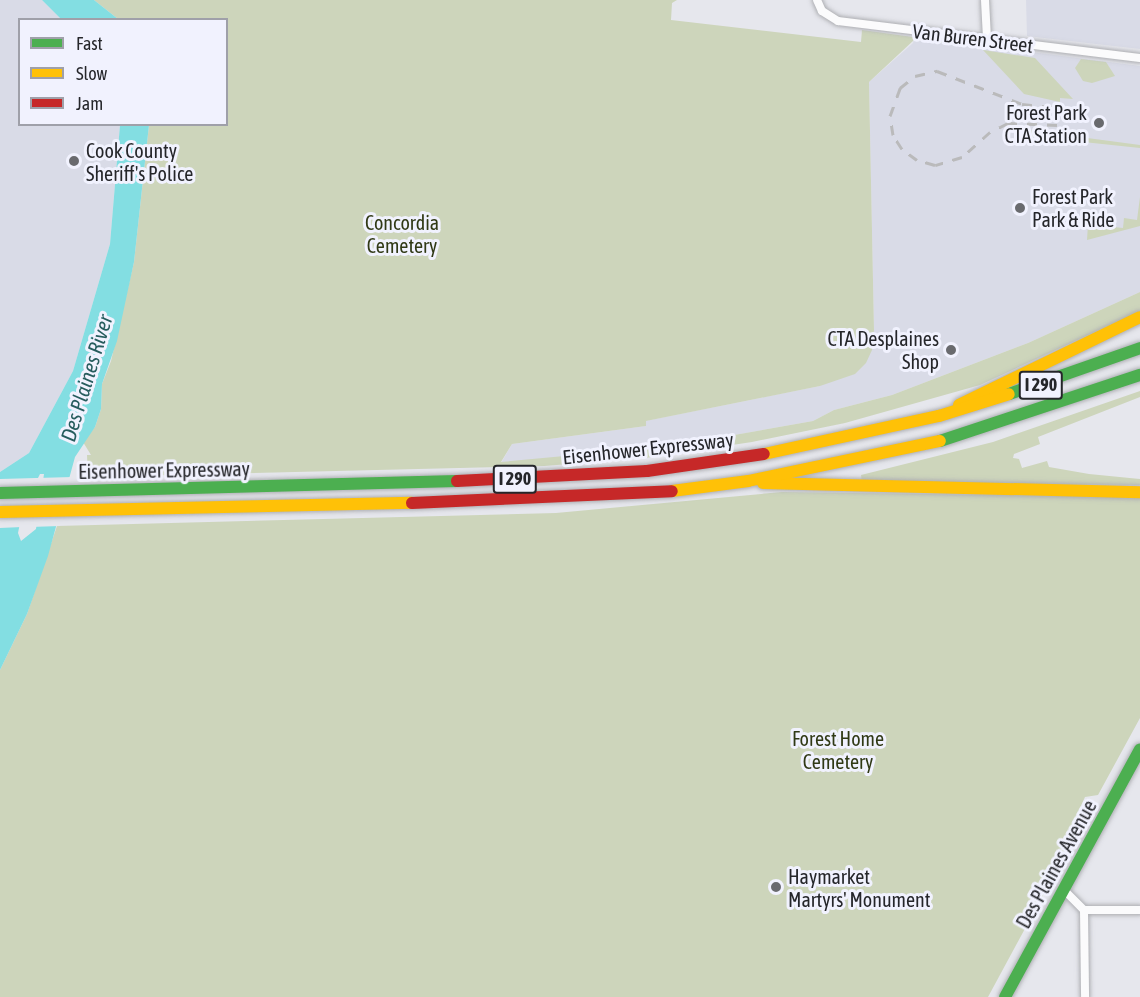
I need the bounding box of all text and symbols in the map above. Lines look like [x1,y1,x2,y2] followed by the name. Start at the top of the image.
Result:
[18,18,228,126] legend
[911,19,1035,57] street label: Van Buren Street
[76,33,103,54] text: Fast
[76,63,107,84] text: Slow
[76,93,103,114] text: Jam
[1005,100,1087,147] place label: Forest Park CTA Station
[1092,116,1106,130] marker: Forest Park CTA Station
[86,138,193,185] place label: Cook County Sheriff's Police
[67,154,81,168] marker: Cook County Sheriff's Police
[1032,184,1114,231] place label: Forest Park Park & Ride
[1013,201,1027,215] marker: Forest Park Park & Ride
[365,210,439,257] park label: Concordia Cemetery
[55,312,117,444] water label: Des Plaines River
[828,326,939,373] place label: CTA Desplaines Shop
[944,343,958,357] marker: CTA Desplaines Shop
[1018,370,1064,400] road number: I 290
[561,427,735,469] street label: Eisenhower Expressway
[78,457,250,483] street label: Eisenhower Expressway
[492,464,538,494] road number: I 290
[792,727,884,774] park label: Forest Home Cemetery
[1011,796,1101,932] street label: Des Plaines Avenue
[788,864,930,911] place label: Haymarket Martyrs' Monument
[769,880,783,894] marker: Haymarket Martyrs' Monument

